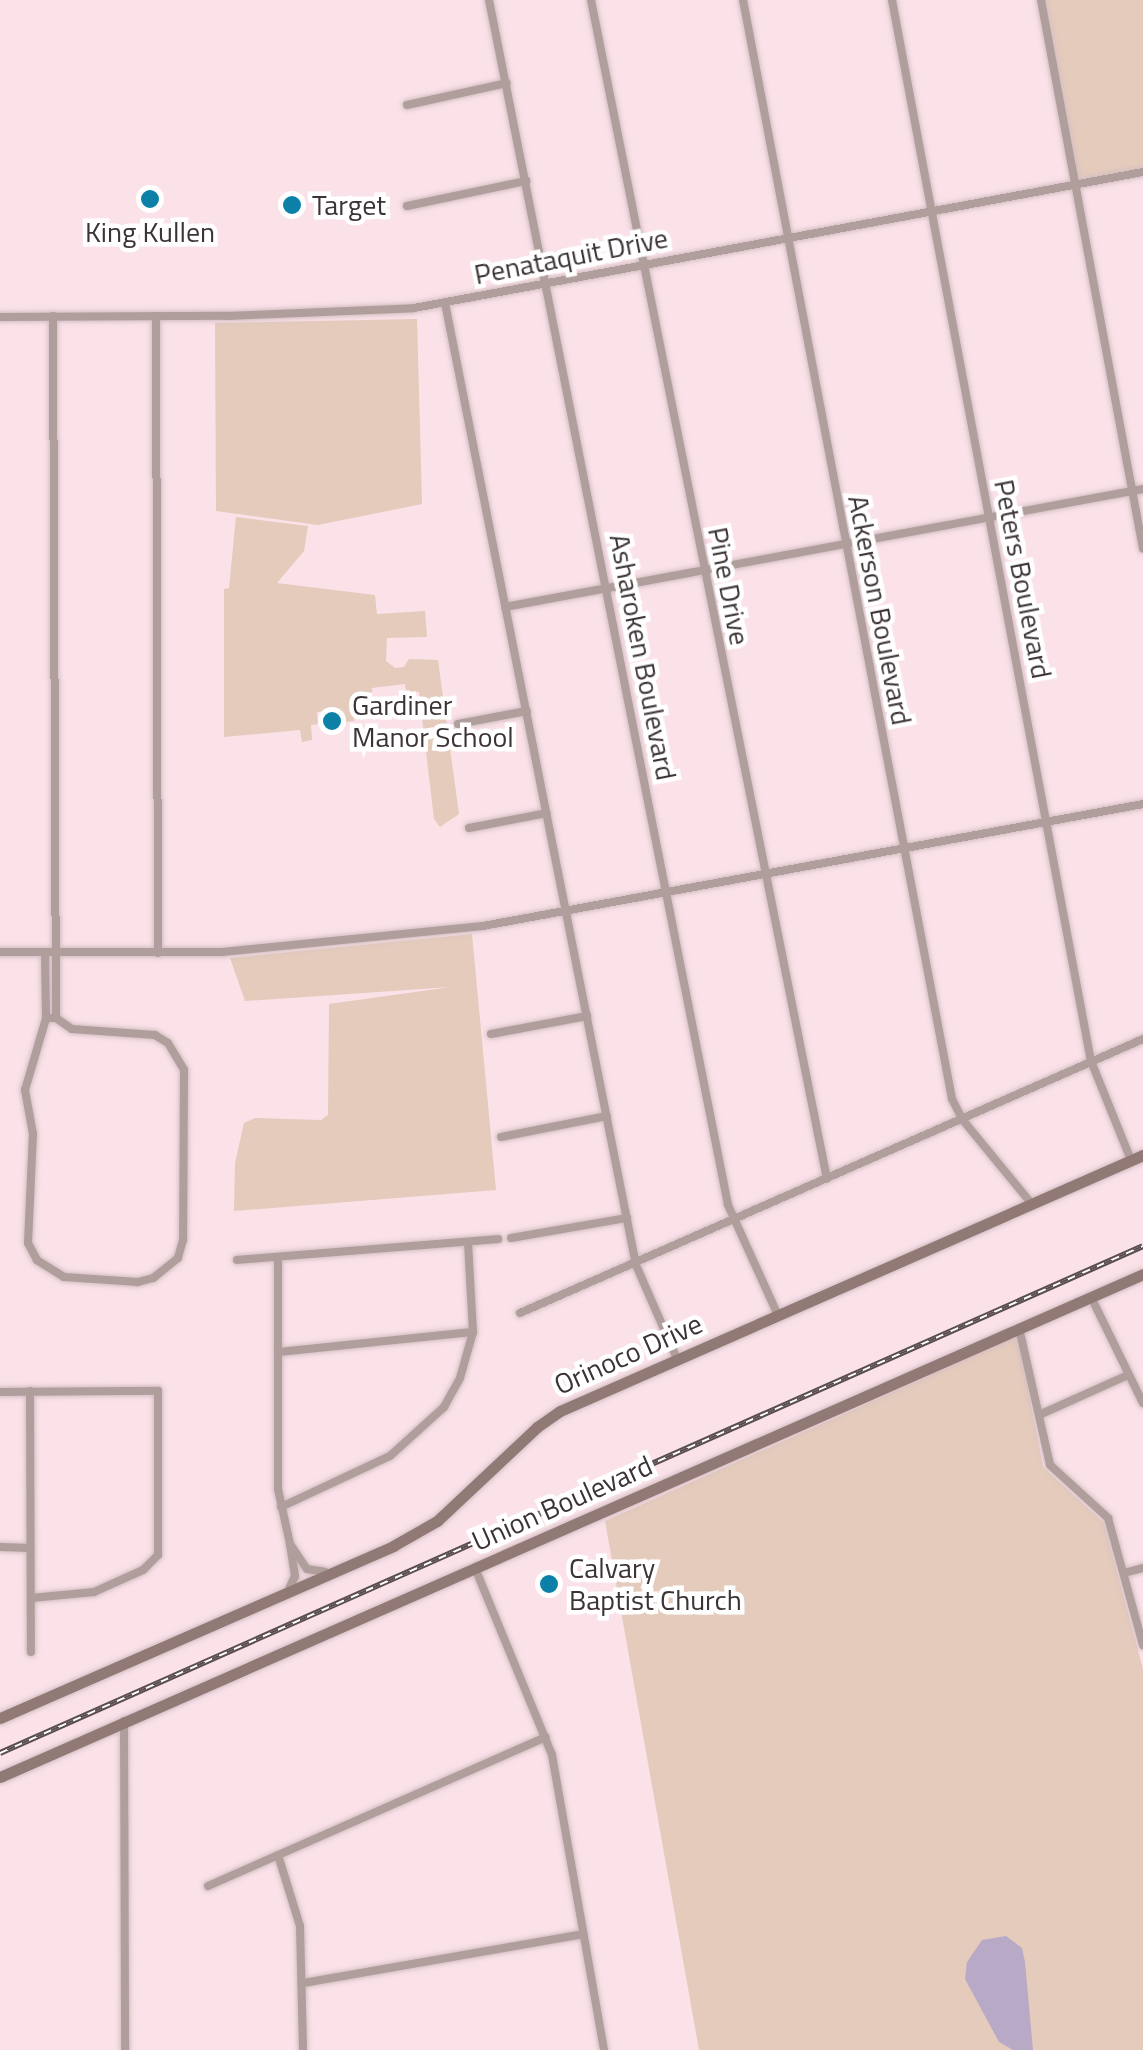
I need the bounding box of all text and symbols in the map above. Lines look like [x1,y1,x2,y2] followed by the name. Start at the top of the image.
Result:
[139,188,161,210] marker: King Kullen
[312,188,386,222] place label: Target
[281,194,303,216] marker: Target
[85,215,215,249] place label: King Kullen
[471,221,671,291] street label: Penataquit Drive
[987,477,1059,681] street label: Peters Boulevard
[841,492,919,728] street label: Ackerson Boulevard
[701,524,757,648] street label: Pine Drive
[603,531,683,783] street label: Asharoken Boulevard
[352,688,514,754] place label: Gardiner Manor School
[321,710,343,732] marker: Gardiner Manor School
[549,1306,707,1402] street label: Orinoco Drive
[467,1448,657,1558] street label: Union Boulevard
[569,1551,742,1617] place label: Calvary Baptist Church
[538,1573,560,1595] marker: Calvary Baptist Church

